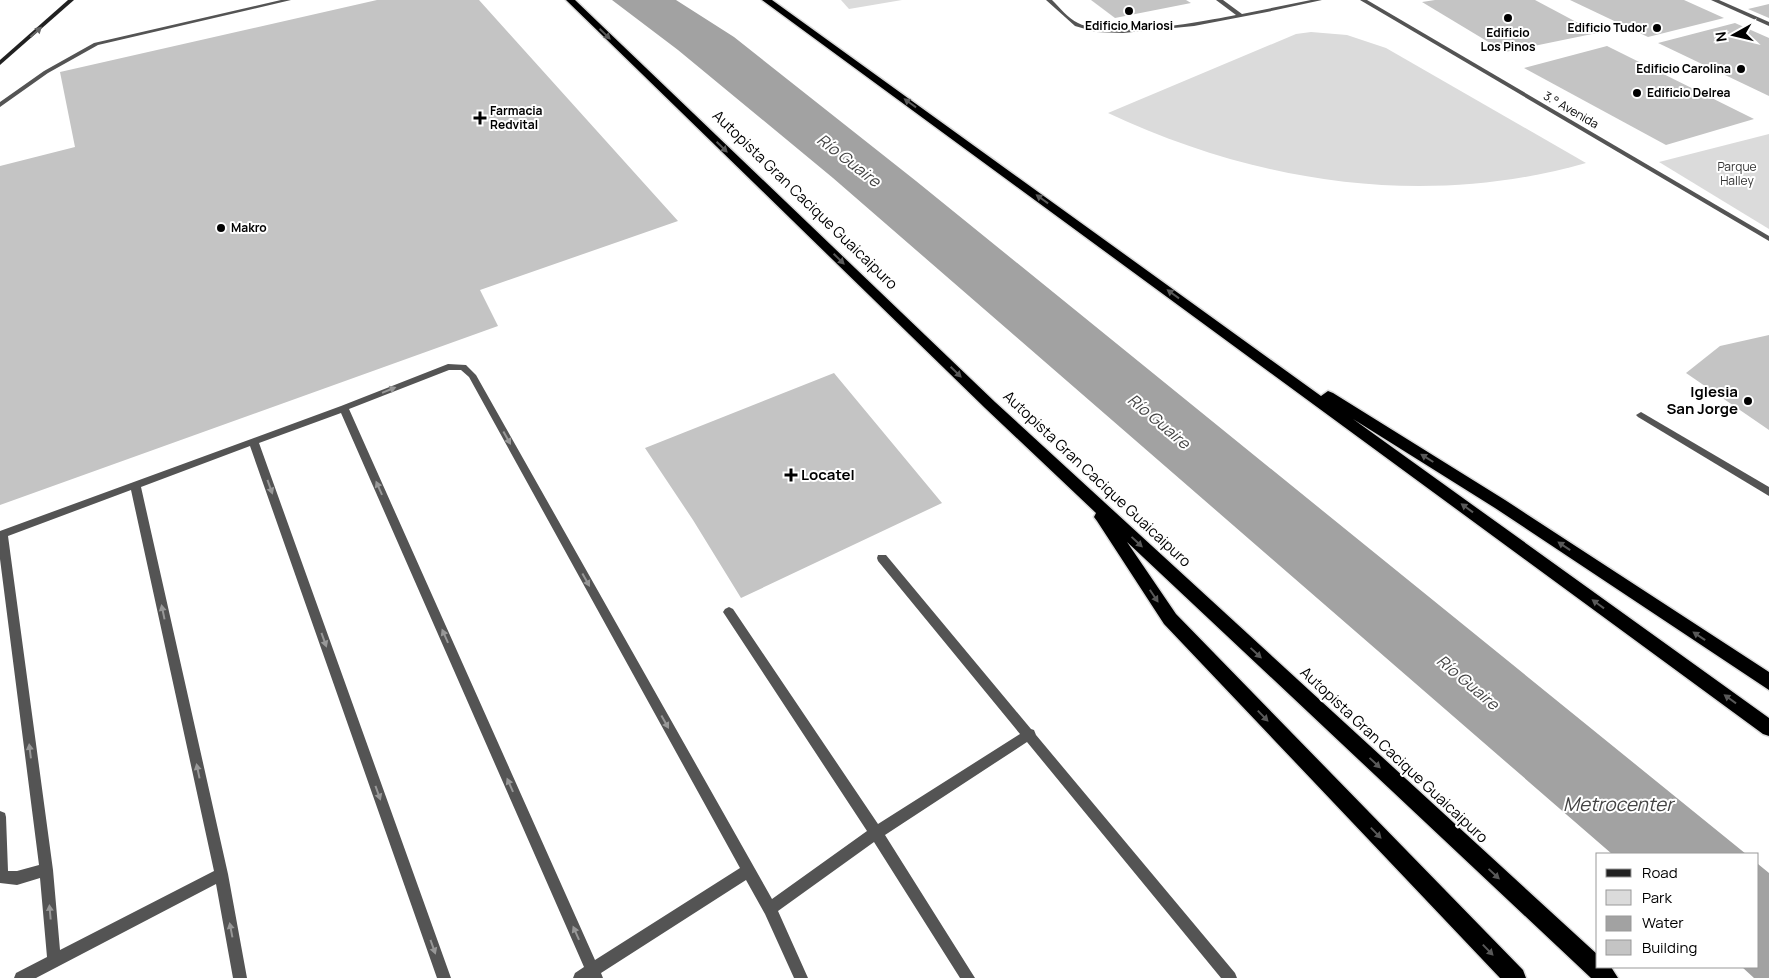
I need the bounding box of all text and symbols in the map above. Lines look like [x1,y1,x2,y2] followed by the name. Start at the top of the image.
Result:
[1123,5,1135,17] marker: Edificio Mariosi
[1709,10,1759,60] north arrow
[1502,12,1514,24] marker: Edificio Los Pinos
[1085,17,1173,34] place label: Edificio Mariosi
[1567,19,1647,36] place label: Edificio Tudor
[1651,22,1663,34] marker: Edificio Tudor
[1481,24,1536,55] place label: Edificio Los Pinos
[29,26,41,38] one-way arrow
[599,28,611,40] one-way arrow
[1711,31,1731,43] text: N
[1636,60,1731,77] place label: Edificio Carolina
[1735,63,1747,75] marker: Edificio Carolina
[1647,84,1731,101] place label: Edificio Delrea
[1541,87,1602,132] street label: 3.° Avenida
[1631,87,1643,99] marker: Edificio Delrea
[904,98,917,109] one-way arrow
[490,102,543,133] place label: Farmacia Redvital
[708,105,903,294] street label: Autopista Gran Cacique Guaicaipuro
[474,112,486,124] marker: Farmacia Redvital
[813,128,887,193] water label: Río Guaire
[716,141,728,153] one-way arrow
[1717,158,1757,189] park label: Parque Halley
[1035,194,1049,204] one-way arrow
[231,219,267,236] place label: Makro
[215,222,227,234] marker: Makro
[833,253,845,265] one-way arrow
[1167,289,1180,300] one-way arrow
[950,366,962,378] one-way arrow
[1666,381,1738,419] place label: Iglesia San Jorge
[382,386,396,394] one-way arrow
[999,386,1196,572] street label: Autopista Gran Cacique Guaicaipuro
[1123,389,1196,455] water label: Río Guaire
[1742,395,1754,407] marker: Iglesia San Jorge
[503,431,511,445] one-way arrow
[1421,453,1434,463] one-way arrow
[801,464,855,485] place label: Locatel
[785,469,797,481] marker: Locatel
[266,480,274,495] one-way arrow
[374,481,382,495] one-way arrow
[1460,503,1474,513] one-way arrow
[1131,536,1143,548] one-way arrow
[1557,541,1570,551] one-way arrow
[582,573,590,587] one-way arrow
[1149,589,1159,603] one-way arrow
[1592,598,1605,609] one-way arrow
[159,605,167,620] one-way arrow
[440,629,448,643] one-way arrow
[1692,631,1706,641] one-way arrow
[321,633,328,648] one-way arrow
[1250,647,1262,659] one-way arrow
[1432,650,1505,716] water label: Río Guaire
[1296,662,1493,848] street label: Autopista Gran Cacique Guaicaipuro
[1723,694,1736,704] one-way arrow
[1257,710,1269,722] one-way arrow
[661,715,669,729] one-way arrow
[26,742,34,758] one-way arrow
[1369,757,1381,769] one-way arrow
[194,764,202,779] one-way arrow
[506,778,514,792] one-way arrow
[375,786,382,801] one-way arrow
[1563,791,1675,817] water label: Metrocenter
[1370,827,1382,839] one-way arrow
[1596,853,1759,968] legend
[1642,862,1678,883] text: Road
[1488,868,1500,880] one-way arrow
[1642,887,1672,908] text: Park
[45,904,53,920] one-way arrow
[1642,912,1684,933] text: Water
[227,922,235,938] one-way arrow
[572,926,580,940] one-way arrow
[1642,937,1697,958] text: Building
[430,939,437,954] one-way arrow
[1482,944,1494,956] one-way arrow

